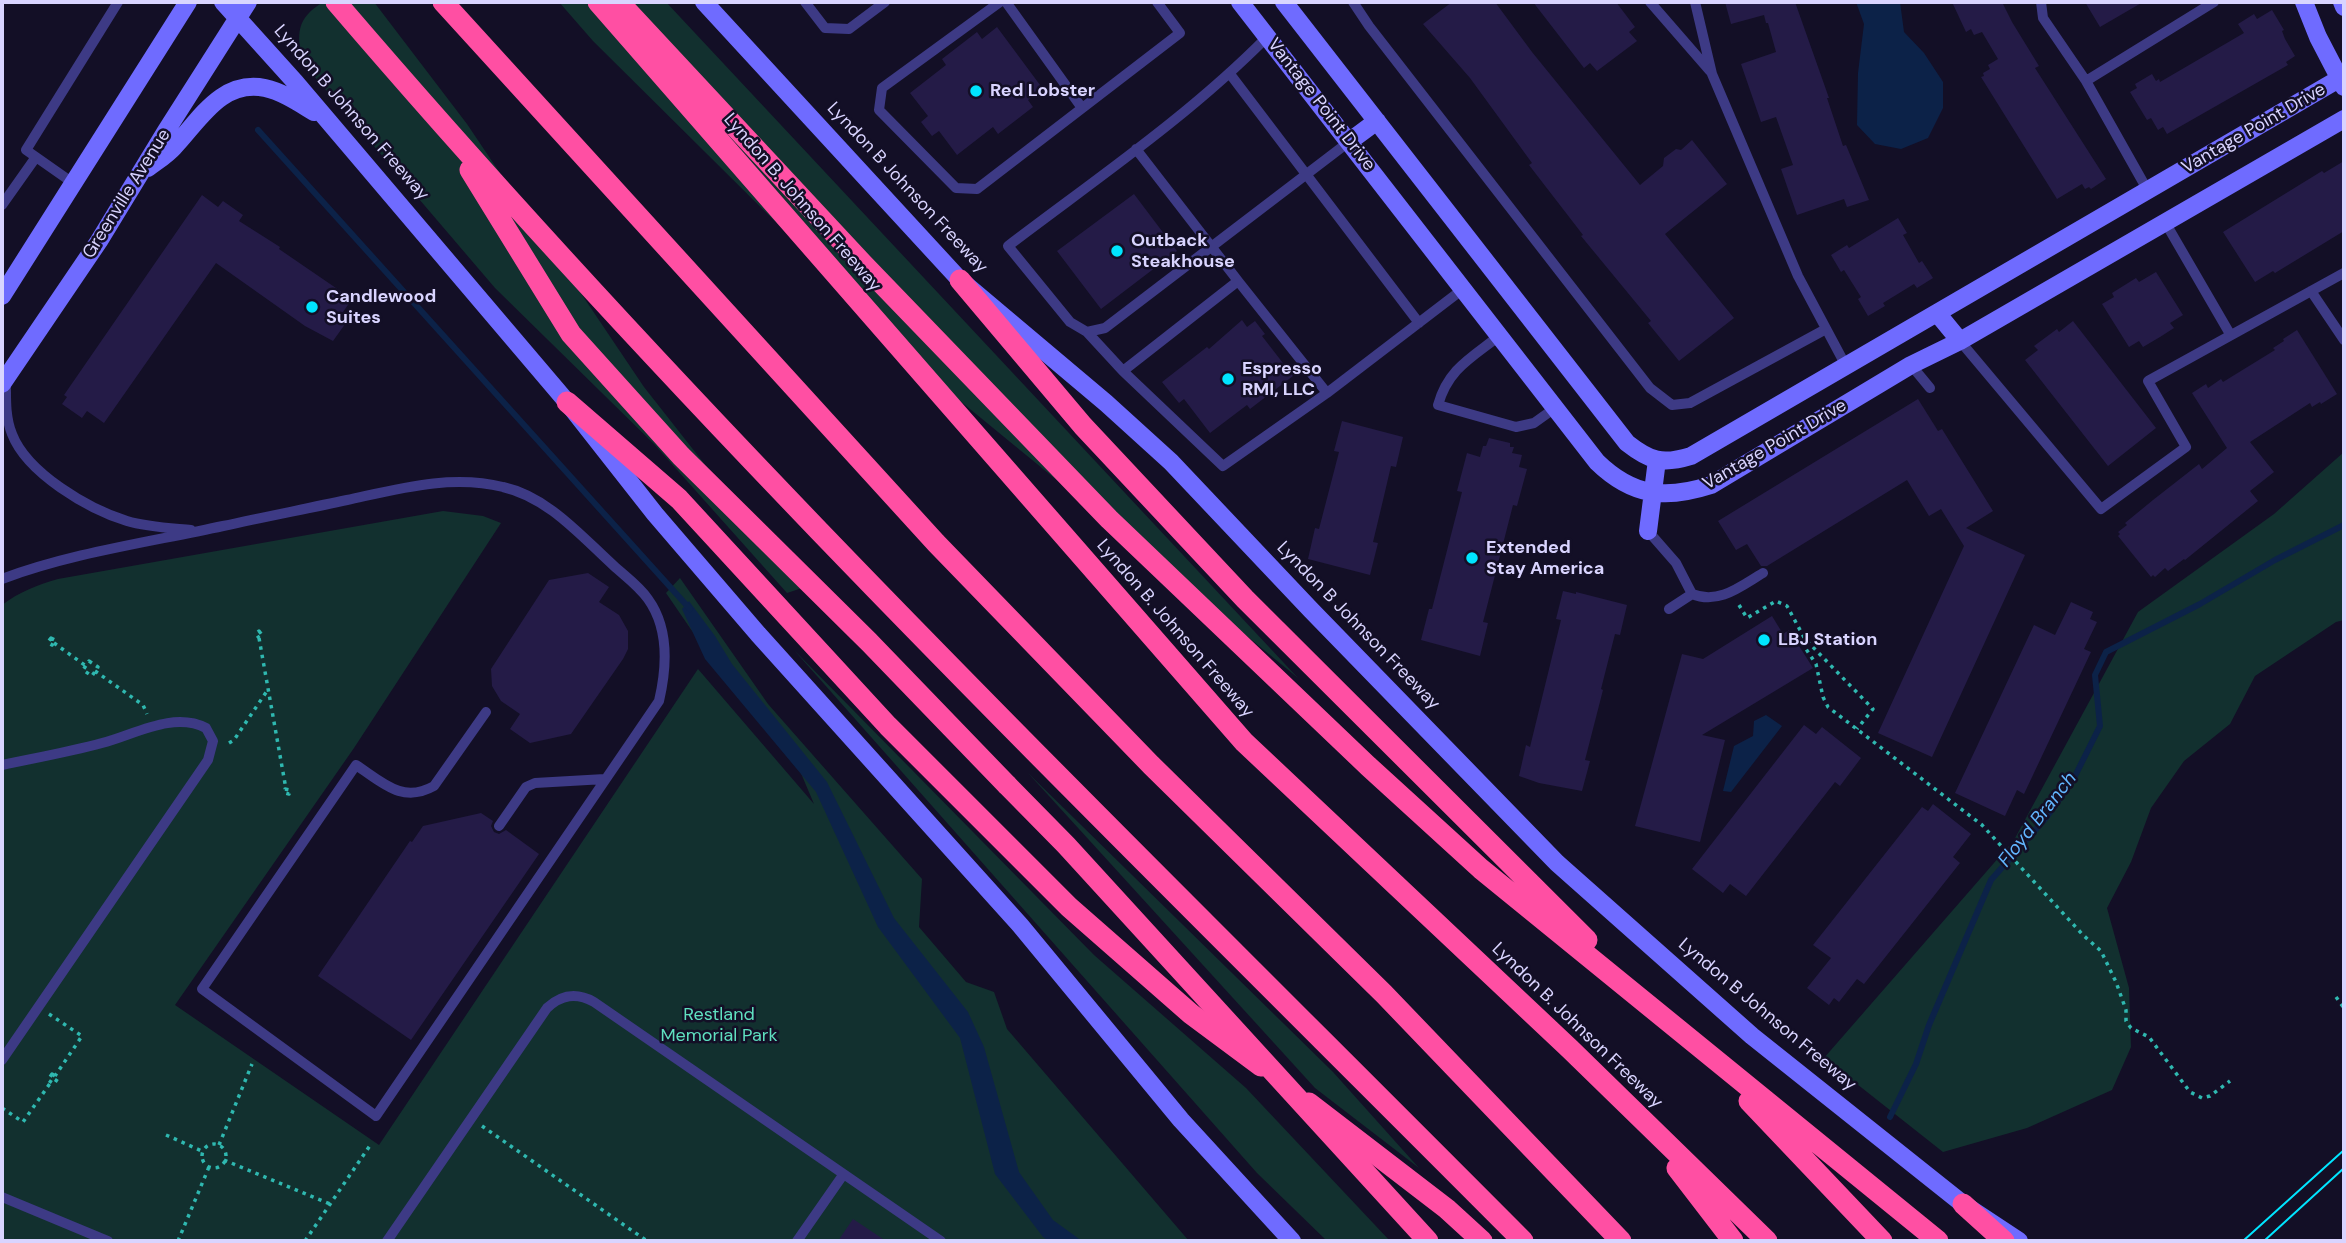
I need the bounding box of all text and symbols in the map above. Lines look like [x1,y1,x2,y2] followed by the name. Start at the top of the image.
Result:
[269,21,433,205] street label: Lyndon B Johnson Freeway
[1262,34,1380,176] street label: Vantage Point Drive
[2178,79,2330,179] street label: Vantage Point Drive
[990,80,1095,102] place label: Red Lobster
[968,83,984,99] marker: Red Lobster
[822,98,992,278] street label: Lyndon B Johnson Freeway
[719,109,885,297] street label: Lyndon B. Johnson Freeway
[78,125,176,263] street label: Greenville Avenue
[1131,230,1235,272] place label: Outback Steakhouse
[1109,243,1125,259] marker: Outback Steakhouse
[326,286,436,328] place label: Candlewood Suites
[304,299,320,315] marker: Candlewood Suites
[1242,358,1322,400] place label: Espresso RMI, LLC
[1220,371,1236,387] marker: Espresso RMI, LLC
[1699,395,1851,495] street label: Vantage Point Drive
[1092,535,1258,723] street label: Lyndon B. Johnson Freeway
[1272,537,1444,715] street label: Lyndon B Johnson Freeway
[1486,537,1604,580] place label: Extended Stay America
[1464,550,1480,566] marker: Extended Stay America
[1778,629,1877,651] place label: LBJ Station
[1756,632,1772,648] marker: LBJ Station
[1994,768,2082,872] water label: Floyd Branch
[1674,934,1860,1096] street label: Lyndon B Johnson Freeway
[1487,939,1667,1113] street label: Lyndon B. Johnson Freeway
[660,1004,778,1046] park label: Restland Memorial Park

